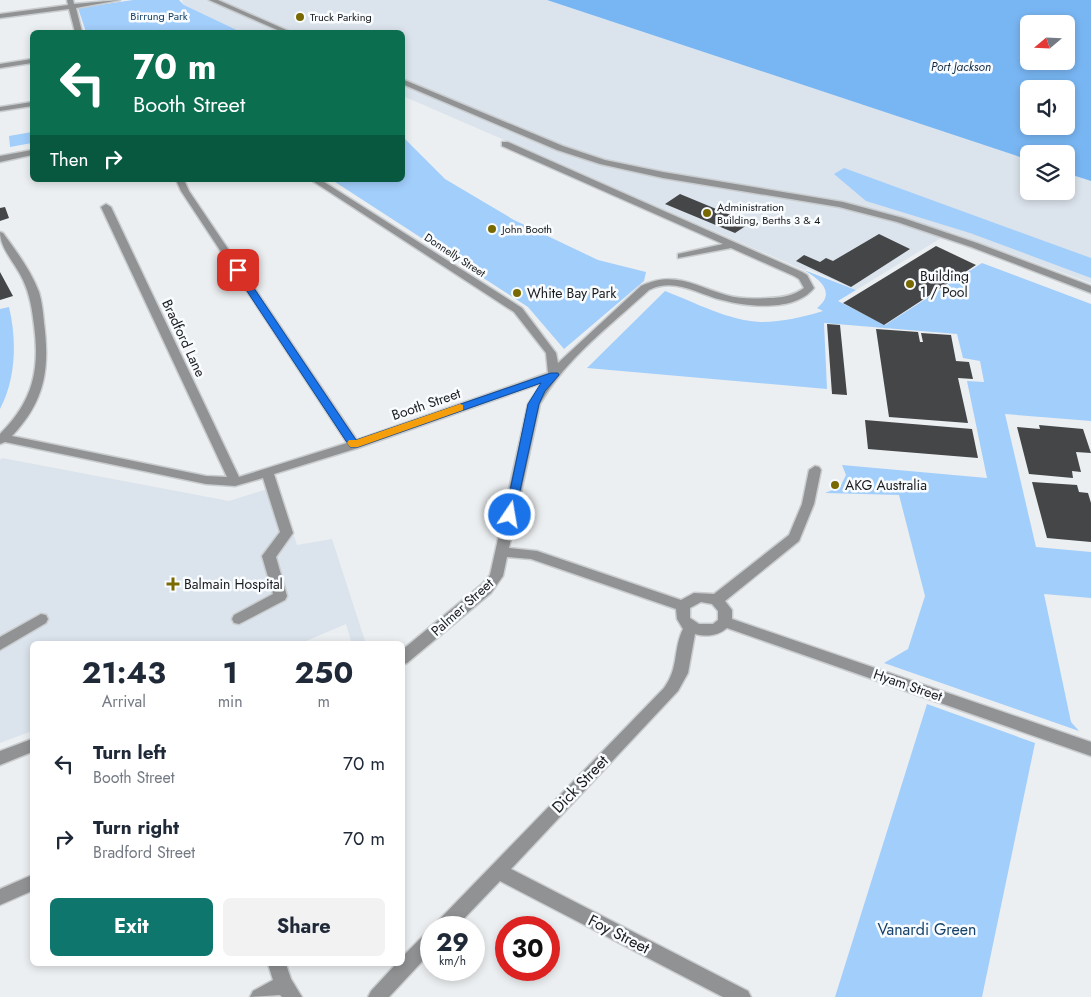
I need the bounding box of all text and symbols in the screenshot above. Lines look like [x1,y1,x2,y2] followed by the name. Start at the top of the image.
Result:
[130,8,188,24] park label: Birrung Park
[310,9,372,25] place label: Truck Parking
[294,11,306,23] marker: Truck Parking
[1020,15,1075,70] north arrow
[1020,15,1075,200] map controls
[133,42,216,92] text: 70 m
[50,50,115,115] icon: left
[931,58,991,76] water label: Port Jackson
[1020,80,1075,135] button: sound
[133,88,245,120] text: Booth Street
[99,145,127,173] icon: right
[1020,145,1075,200] button: layers
[50,146,89,173] text: Then
[717,199,821,228] place label: Administration Building, Berths 3 & 4
[701,207,713,219] marker: Administration Building, Berths 3 & 4
[500,221,552,237] place label: John Booth
[486,223,498,235] marker: John Booth
[421,229,489,281] street label: Donnelly Street
[217,249,259,291] pin
[224,256,252,284] icon: arrive
[920,266,969,302] place label: Building 1 / Pool
[904,278,916,290] marker: Building 1 / Pool
[527,283,617,303] place label: White Bay Park
[511,287,523,299] marker: White Bay Park
[157,296,211,380] street label: Bradford Lane
[389,383,464,425] street label: Booth Street
[845,475,927,495] place label: AKG Australia
[829,479,841,491] marker: AKG Australia
[483,488,535,540] position arrow
[426,573,498,640] street label: Palmer Street
[184,574,283,594] place label: Balmain Hospital
[166,577,180,591] marker: Balmain Hospital
[82,651,166,694] text: 21:43
[223,651,238,694] text: 1
[294,651,353,694] text: 250
[871,664,946,706] street label: Hyam Street
[102,690,146,713] text: Arrival
[218,690,243,713] text: min
[318,690,330,713] text: m
[93,739,166,766] text: Turn left
[50,750,78,778] icon: left
[343,750,385,777] text: 70 m
[546,750,614,818] street label: Dick Street
[93,766,175,789] text: Booth Street
[93,814,179,841] text: Turn right
[50,825,78,853] icon: right
[343,825,385,852] text: 70 m
[93,841,195,864] text: Bradford Street
[50,898,213,956] button: Exit
[223,898,385,956] button: Share
[584,909,654,959] street label: Foy Street
[495,916,560,981] speed limit sign: 30
[878,918,976,941] park label: Vanardi Green
[436,924,469,960] text: 29
[439,952,466,970] text: km/h

